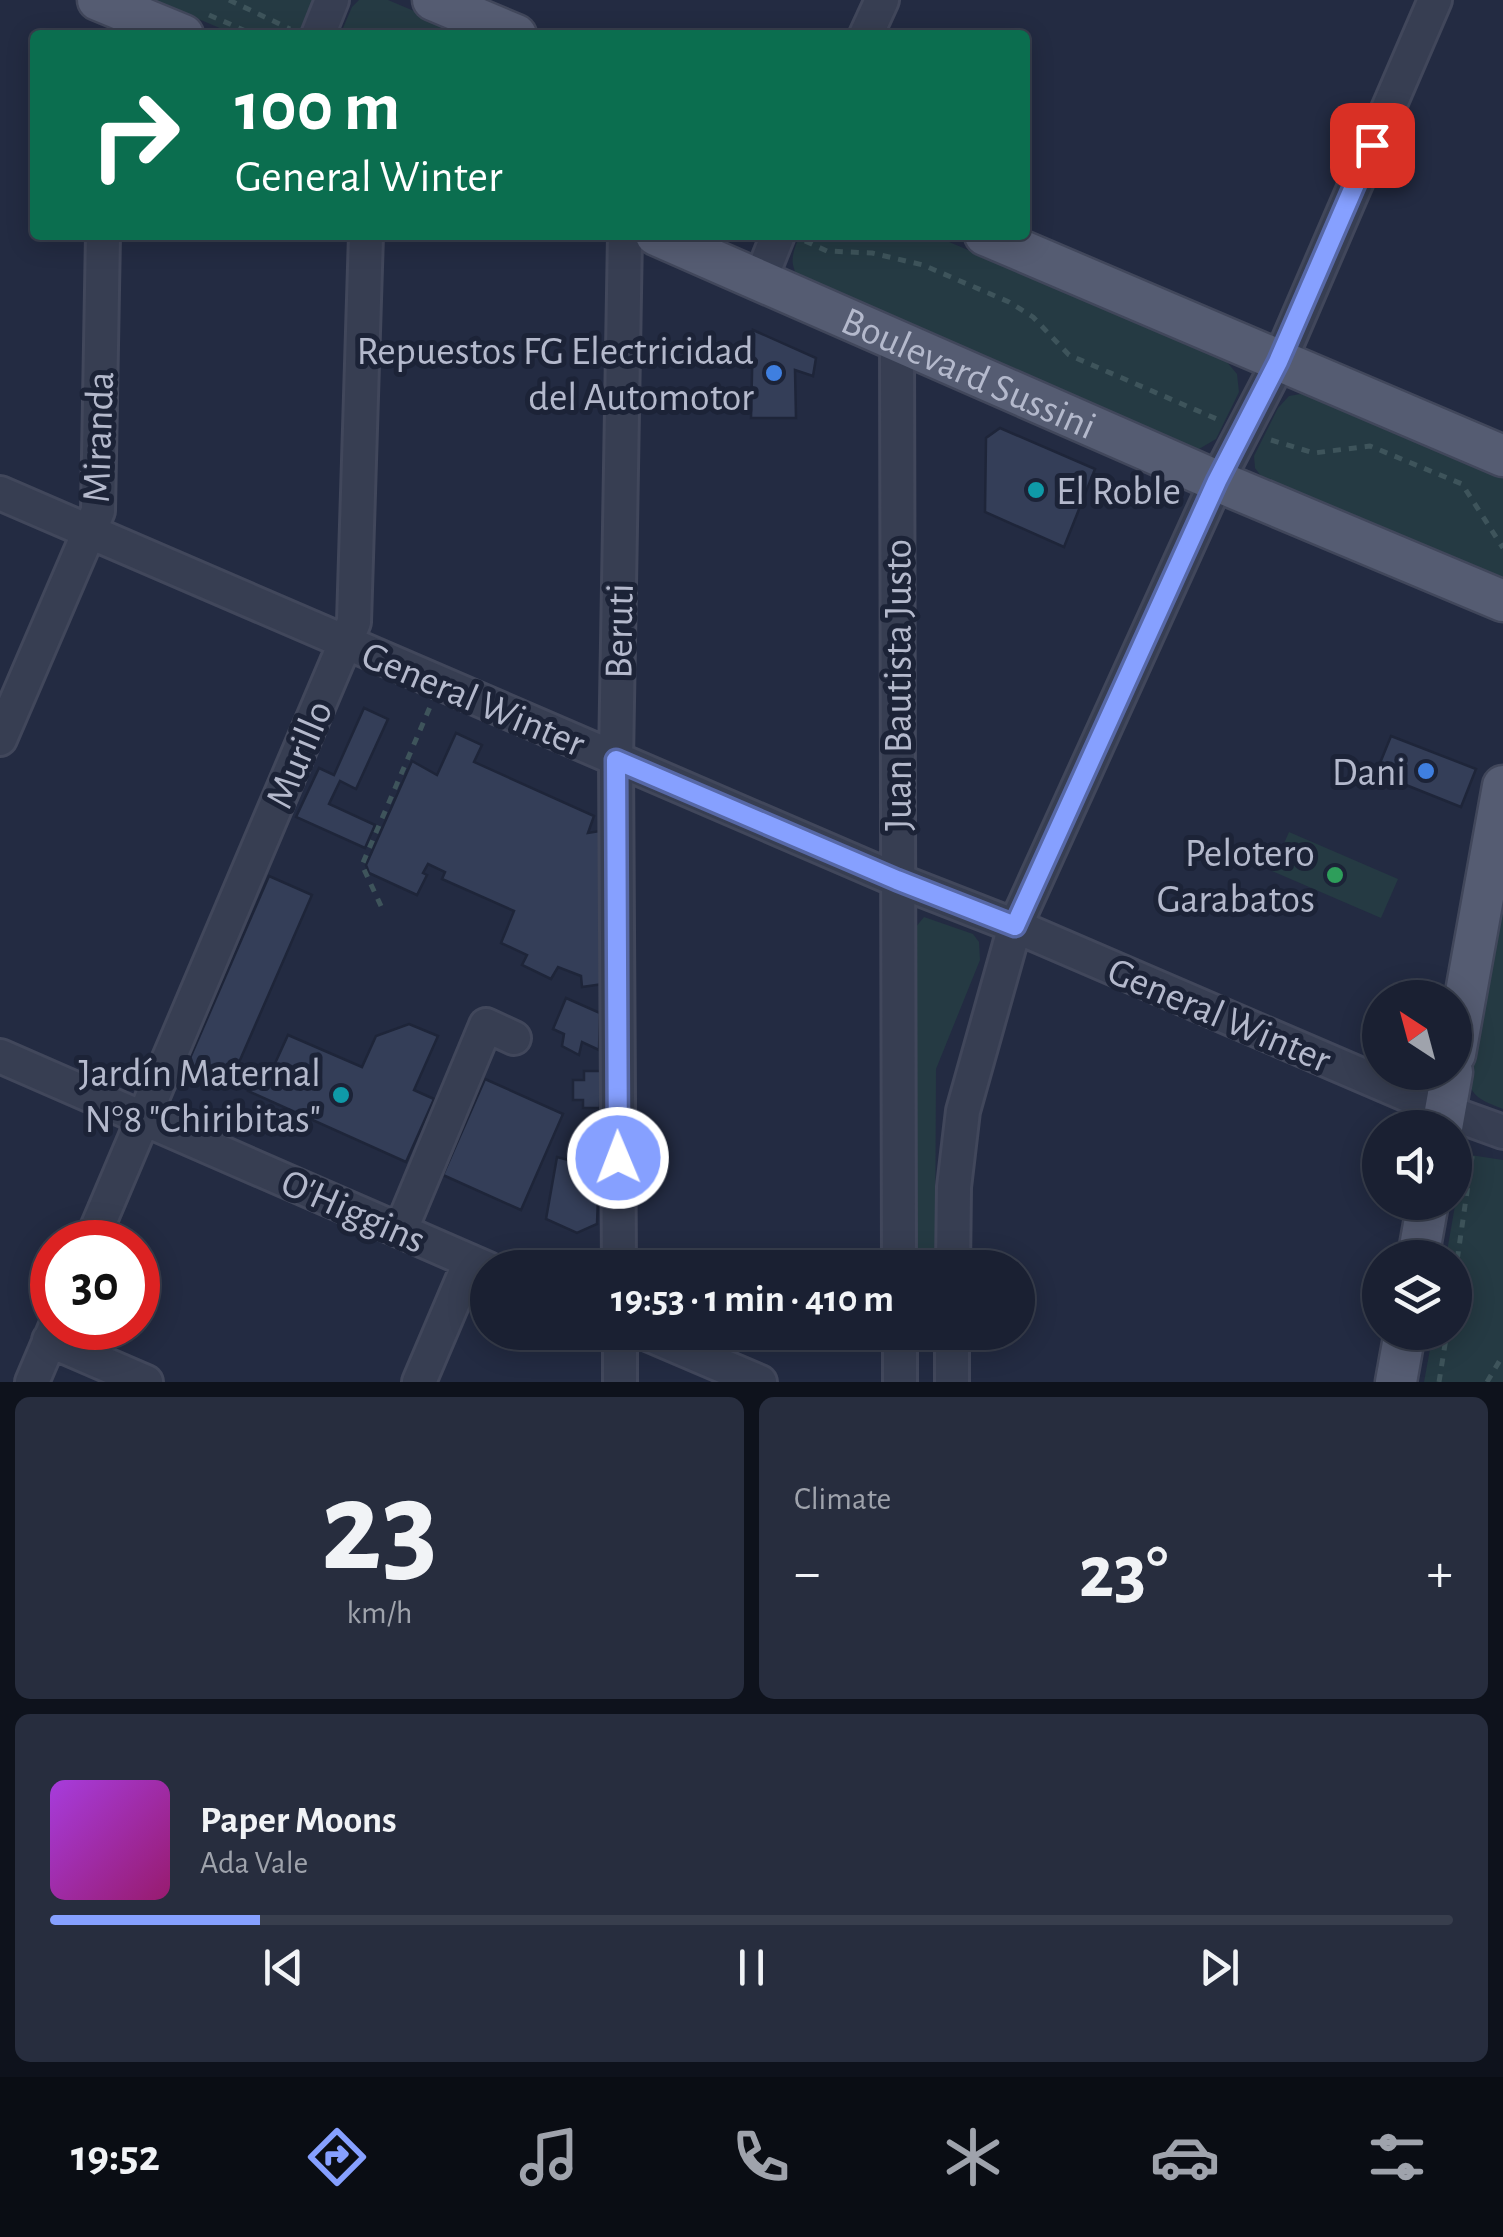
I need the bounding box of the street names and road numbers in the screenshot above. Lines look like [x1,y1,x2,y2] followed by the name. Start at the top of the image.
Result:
[835,301,1101,447] street label: Boulevard Sussini
[77,371,121,504] street label: Miranda
[879,539,919,831] street label: Juan Bautista Justo
[599,583,641,679] street label: Beruti
[356,635,591,765] street label: General Winter
[259,695,340,814] street label: Murillo
[1102,951,1337,1081] street label: General Winter
[275,1163,431,1261] street label: O'Higgins

